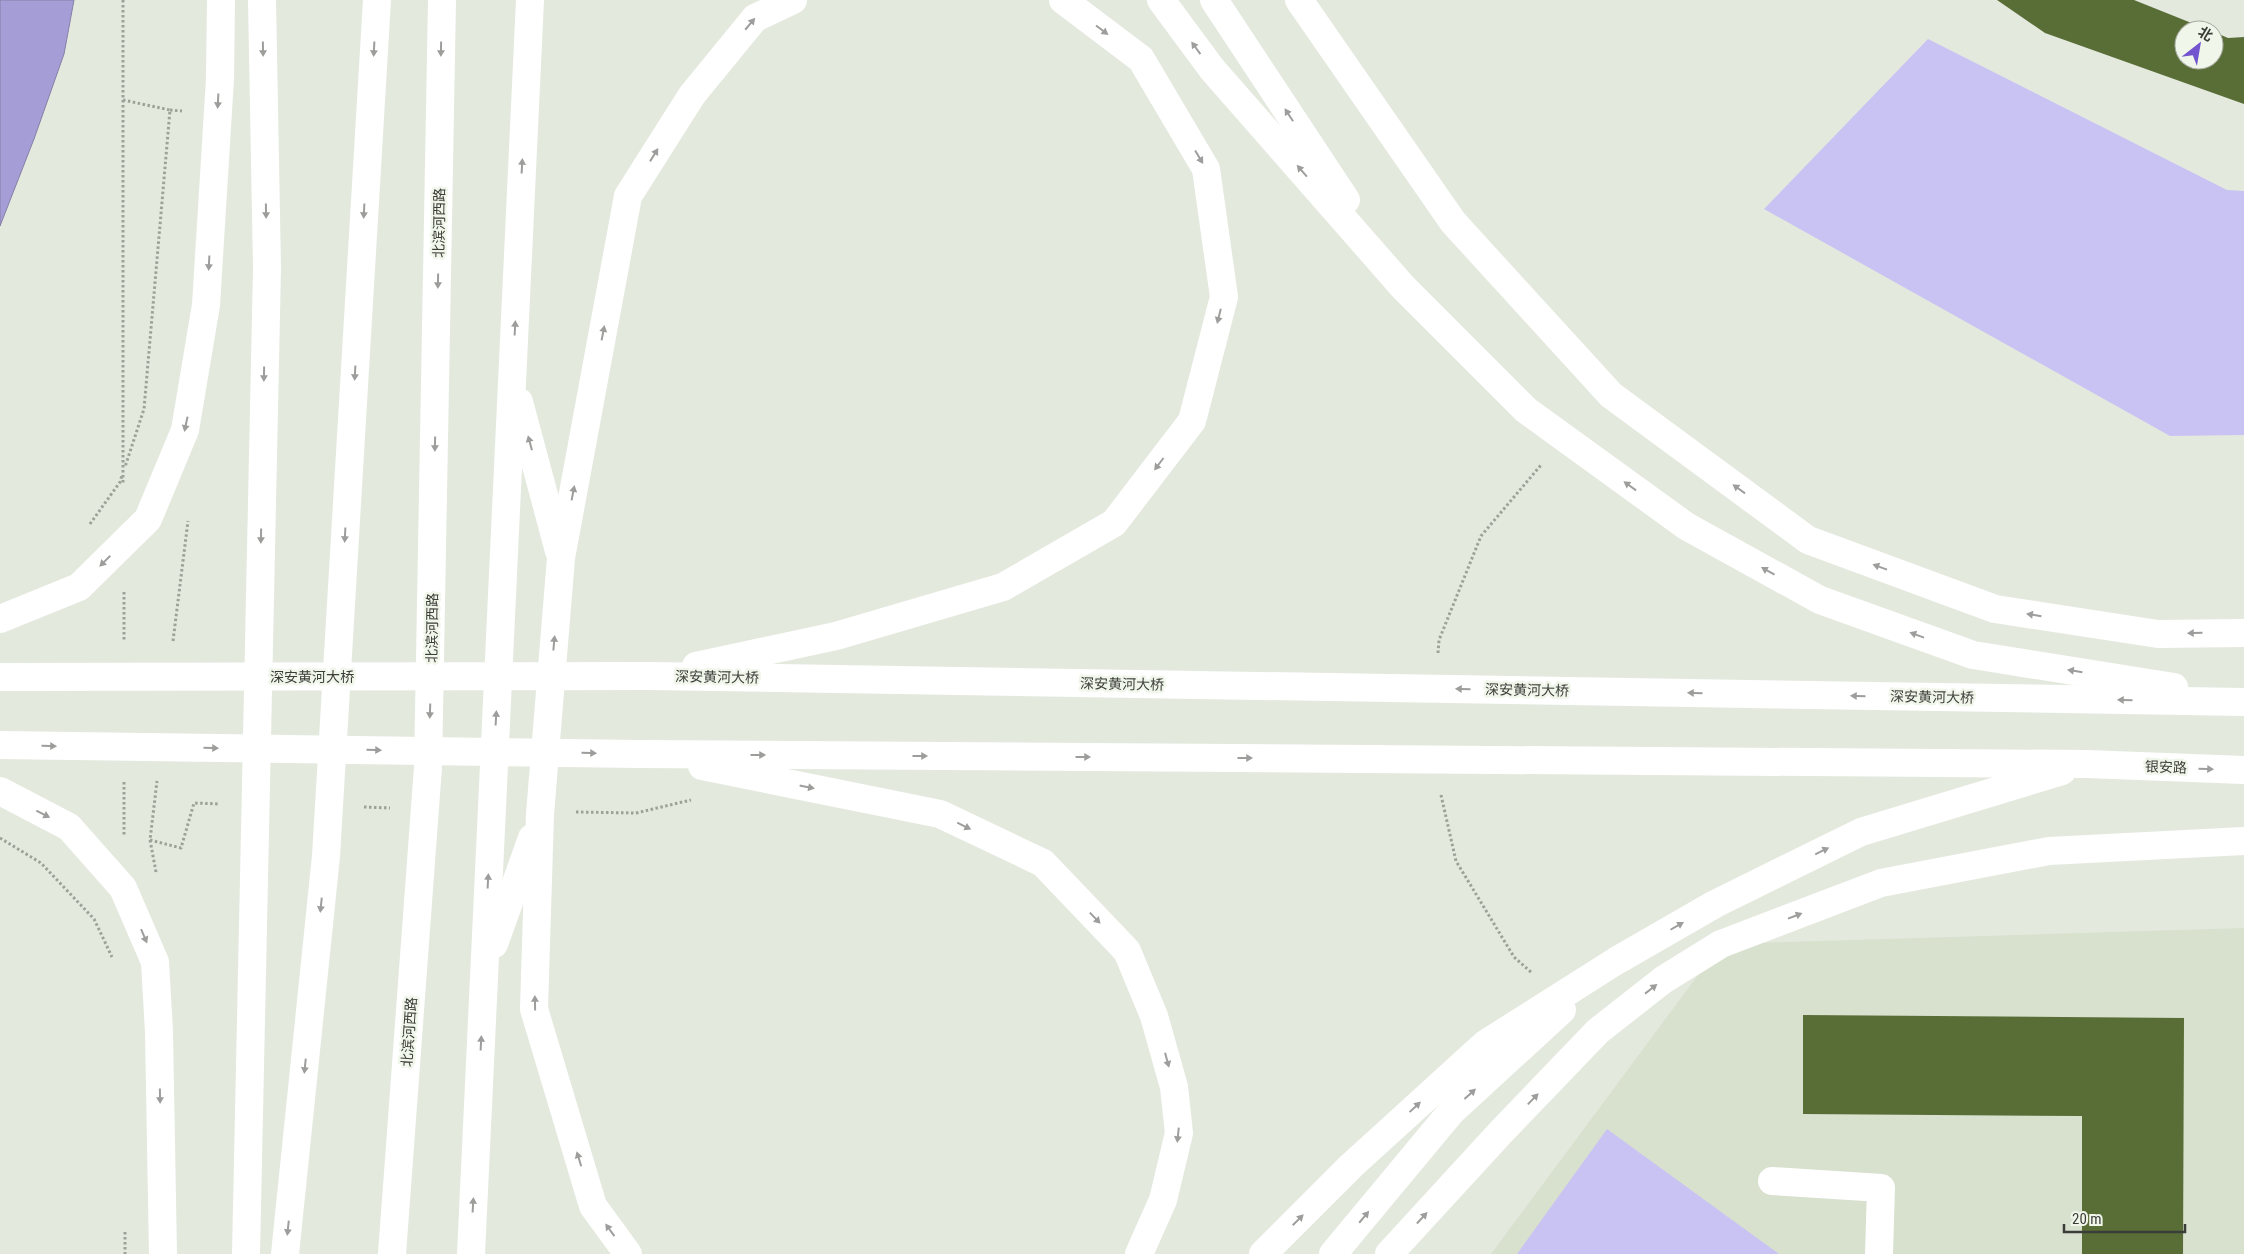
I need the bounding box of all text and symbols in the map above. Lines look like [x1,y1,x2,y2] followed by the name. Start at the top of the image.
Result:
[745,18,756,31] one-way arrow
[2174,20,2224,70] north arrow
[2196,23,2216,44] text: 北
[1095,24,1108,35] one-way arrow
[259,41,267,57] one-way arrow
[369,41,377,57] one-way arrow
[437,41,445,57] one-way arrow
[1191,41,1201,55] one-way arrow
[214,93,222,109] one-way arrow
[1284,108,1294,121] one-way arrow
[650,148,659,161] one-way arrow
[1194,151,1203,164] one-way arrow
[519,158,527,174] one-way arrow
[1296,165,1307,178] one-way arrow
[430,188,448,258] street label: 北滨河西路
[262,203,270,219] one-way arrow
[360,203,368,219] one-way arrow
[204,256,212,272] one-way arrow
[434,273,442,289] one-way arrow
[1214,308,1222,323] one-way arrow
[511,320,519,336] one-way arrow
[599,325,607,341] one-way arrow
[350,365,358,381] one-way arrow
[260,366,268,382] one-way arrow
[182,417,190,432] one-way arrow
[526,435,534,451] one-way arrow
[431,436,439,452] one-way arrow
[1153,457,1164,470] one-way arrow
[1623,481,1637,491] one-way arrow
[569,484,577,500] one-way arrow
[1733,484,1746,495] one-way arrow
[257,528,265,544] one-way arrow
[341,528,349,544] one-way arrow
[99,555,111,567] one-way arrow
[1872,563,1887,570] one-way arrow
[1761,567,1775,576] one-way arrow
[423,593,441,663] street label: 北滨河西路
[2026,611,2042,619] one-way arrow
[2187,629,2203,637] one-way arrow
[1909,631,1924,639] one-way arrow
[550,635,558,651] one-way arrow
[2067,667,2083,675] one-way arrow
[675,668,759,686] street label: 深安黄河大桥
[270,669,354,685] street label: 深安黄河大桥
[1080,675,1164,693] street label: 深安黄河大桥
[1485,681,1569,699] street label: 深安黄河大桥
[1455,685,1471,693] one-way arrow
[1890,688,1974,706] street label: 深安黄河大桥
[1687,689,1703,697] one-way arrow
[1850,692,1866,700] one-way arrow
[2117,696,2133,704] one-way arrow
[426,703,434,719] one-way arrow
[493,710,501,726] one-way arrow
[41,742,57,750] one-way arrow
[203,744,219,752] one-way arrow
[366,746,382,754] one-way arrow
[581,749,597,757] one-way arrow
[750,751,766,759] one-way arrow
[913,752,929,760] one-way arrow
[1075,753,1091,761] one-way arrow
[1238,754,1254,762] one-way arrow
[2145,758,2187,776] street label: 银安路
[2198,765,2214,773] one-way arrow
[800,784,816,792] one-way arrow
[36,810,51,818] one-way arrow
[957,822,971,830] one-way arrow
[1815,847,1829,855] one-way arrow
[485,872,493,888] one-way arrow
[317,897,325,913] one-way arrow
[1089,911,1101,923] one-way arrow
[1788,911,1803,919] one-way arrow
[1671,921,1684,930] one-way arrow
[140,929,148,943] one-way arrow
[1645,983,1658,994] one-way arrow
[530,995,538,1011] one-way arrow
[399,997,419,1067] street label: 北滨河西路
[477,1035,485,1051] one-way arrow
[1163,1053,1171,1068] one-way arrow
[300,1059,308,1075] one-way arrow
[156,1088,164,1104] one-way arrow
[1464,1088,1476,1100] one-way arrow
[1526,1093,1538,1105] one-way arrow
[1409,1102,1422,1113] one-way arrow
[1173,1128,1181,1144] one-way arrow
[574,1152,582,1167] one-way arrow
[470,1197,478,1213] one-way arrow
[2064,1202,2185,1234] scale bar
[1358,1210,1369,1223] one-way arrow
[2072,1210,2102,1228] text: 20 m
[1416,1213,1428,1225] one-way arrow
[1292,1214,1304,1226] one-way arrow
[284,1220,292,1236] one-way arrow
[605,1223,615,1237] one-way arrow

